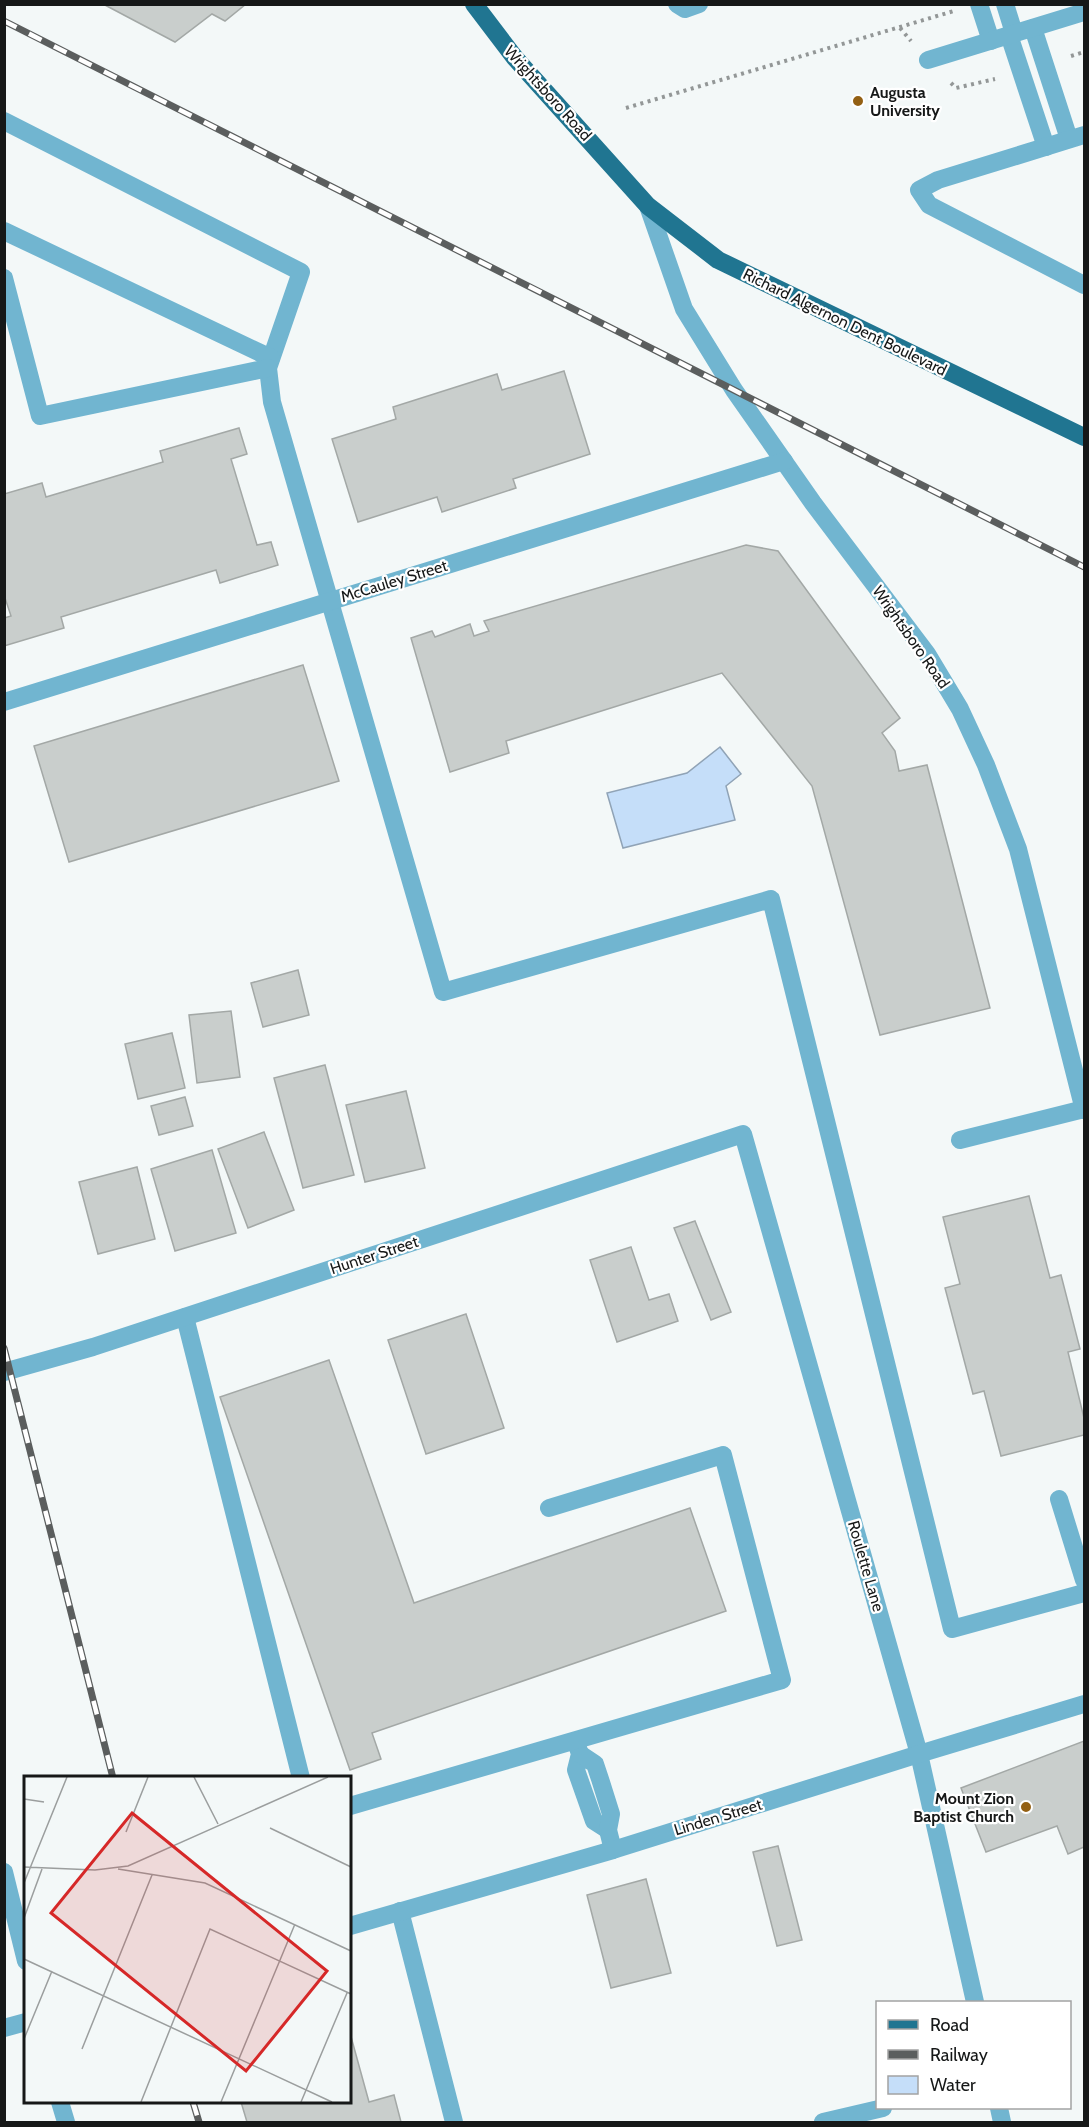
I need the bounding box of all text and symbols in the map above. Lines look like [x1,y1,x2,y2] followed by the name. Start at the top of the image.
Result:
[500,42,596,144] street label: Wrightsboro Road
[870,83,940,120] place label: Augusta University
[851,94,865,108] marker: Augusta University
[740,264,950,380] street label: Richard Algernon Dent Boulevard
[338,556,450,606] street label: McCauley Street
[868,582,954,692] street label: Wrightsboro Road
[327,1232,421,1278] street label: Hunter Street
[844,1518,888,1614] street label: Roulette Lane
[24,1776,351,2103] inset map
[913,1789,1014,1826] place label: Mount Zion Baptist Church
[672,1794,765,1839] street label: Linden Street
[1019,1800,1033,1814] marker: Mount Zion Baptist Church
[876,2001,1071,2109] legend
[930,2014,969,2036] text: Road
[930,2044,988,2066] text: Railway
[930,2074,976,2096] text: Water

